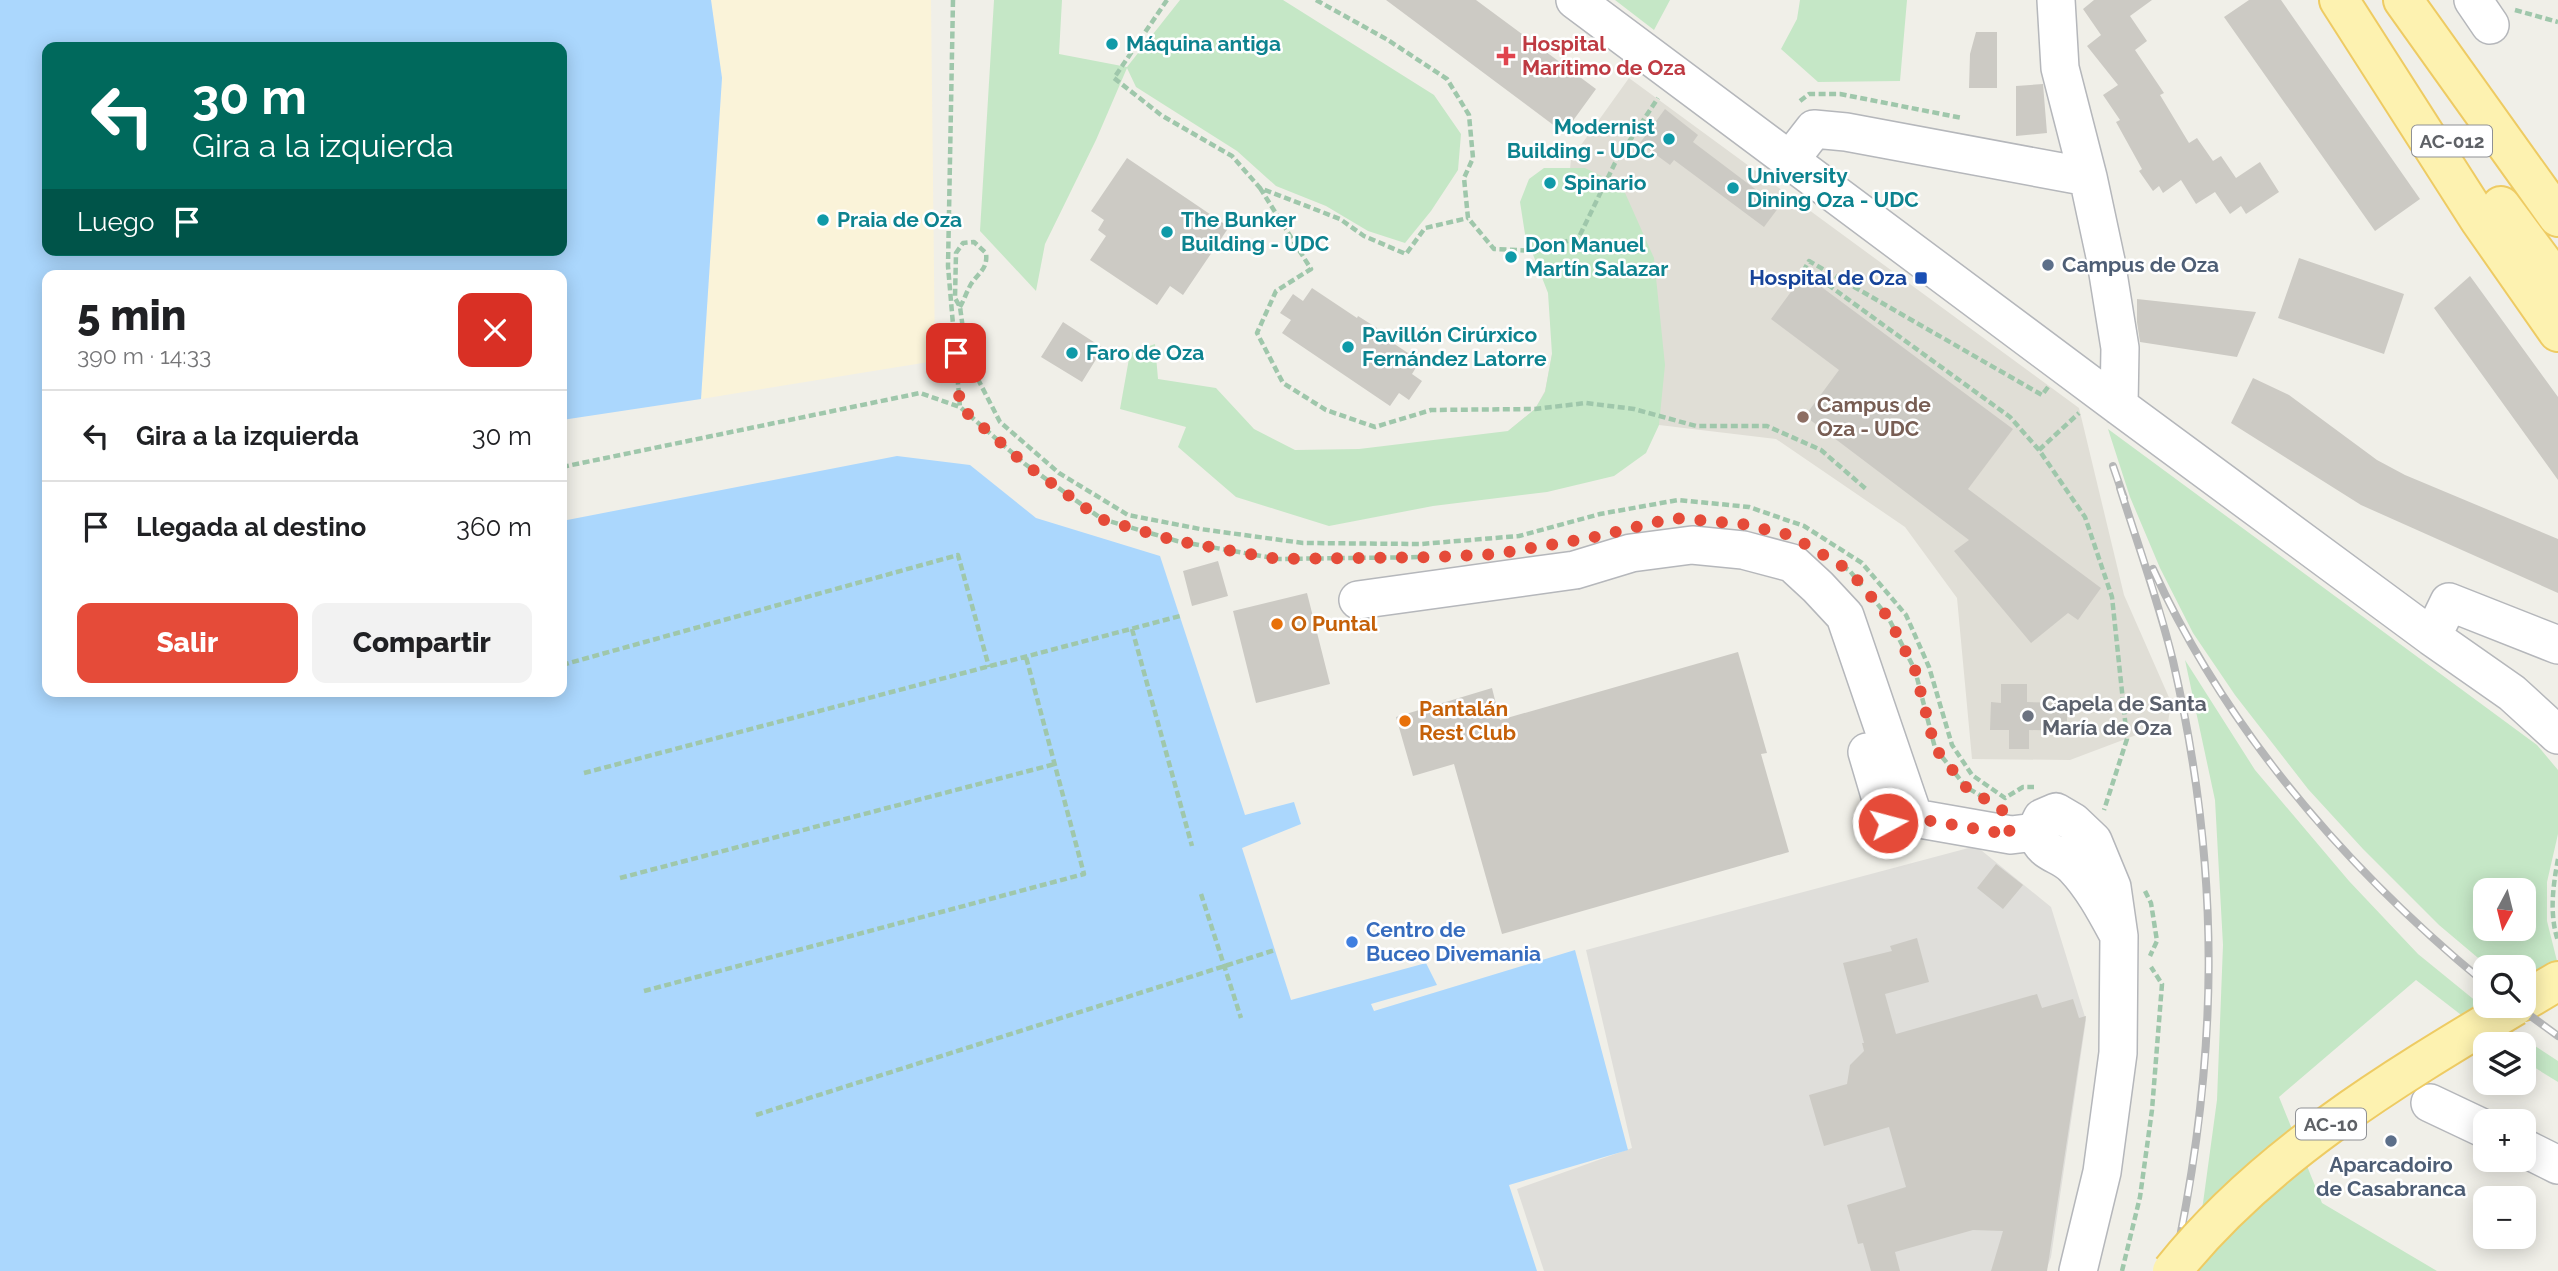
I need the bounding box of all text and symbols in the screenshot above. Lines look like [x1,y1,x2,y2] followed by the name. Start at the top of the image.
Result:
[1126,31,1281,56] place label: Máquina antiga
[1522,31,1686,80] place label: Hospital Marítimo de Oza
[1104,36,1120,52] marker: Máquina antiga
[1496,46,1516,66] marker: Hospital Marítimo de Oza
[192,68,307,125] text: 30 m
[77,70,168,161] icon: left
[1507,114,1655,163] place label: Modernist Building - UDC
[2412,125,2492,156] road number: AC-012
[192,127,454,164] text: Gira a la izquierda
[1661,131,1677,147] marker: Modernist Building - UDC
[1747,163,1919,212] place label: University Dining Oza - UDC
[1564,170,1647,195] place label: Spinario
[1542,175,1558,191] marker: Spinario
[1725,180,1741,196] marker: University Dining Oza - UDC
[168,203,206,241] icon: arrive
[77,207,154,237] text: Luego
[837,207,962,232] place label: Praia de Oza
[1181,207,1329,256] place label: The Bunker Building - UDC
[815,212,831,228] marker: Praia de Oza
[1159,224,1175,240] marker: The Bunker Building - UDC
[1525,232,1668,281] place label: Don Manuel Martín Salazar
[1503,249,1519,265] marker: Don Manuel Martín Salazar
[2062,252,2219,277] place label: Campus de Oza
[2040,257,2056,273] marker: Campus de Oza
[1749,265,1907,290] place label: Hospital de Oza
[1913,270,1929,286] marker: Hospital de Oza
[77,291,187,340] text: 5 min
[458,293,532,367] button: close
[1362,322,1547,371] place label: Pavillón Cirúrxico Fernández Latorre
[926,323,986,383] pin
[937,334,975,372] icon: arrive
[1340,339,1356,355] marker: Pavillón Cirúrxico Fernández Latorre
[1086,340,1204,365] place label: Faro de Oza
[77,342,211,369] text: 390 m · 14:33
[1064,345,1080,361] marker: Faro de Oza
[1817,392,1931,441] place label: Campus de Oza - UDC
[1795,409,1811,425] marker: Campus de Oza - UDC
[77,417,115,455] icon: left
[136,421,359,451] text: Gira a la izquierda
[472,421,532,451] text: 30 m
[77,508,115,546] icon: arrive
[136,512,366,542] text: Llegada al destino
[456,512,532,542] text: 360 m
[77,603,298,683] button: Salir
[312,603,532,683] button: Compartir
[1291,611,1378,636] place label: O Puntal
[1269,616,1285,632] marker: O Puntal
[2042,691,2207,740] place label: Capela de Santa María de Oza
[1419,696,1516,745] place label: Pantalán Rest Club
[2020,708,2036,724] marker: Capela de Santa María de Oza
[1397,713,1413,729] marker: Pantalán Rest Club
[1851,786,1925,860] position arrow
[2473,878,2536,942] north arrow
[2473,878,2536,1249] map controls
[1366,917,1541,966] place label: Centro de Buceo Divemania
[1344,934,1360,950] marker: Centro de Buceo Divemania
[2473,955,2536,1018] button: search
[2473,1032,2536,1095] button: layers
[2296,1108,2366,1140] road number: AC-10
[2473,1109,2536,1172] button: +
[2383,1133,2399,1149] marker: Aparcadoiro de Casabranca
[2316,1152,2466,1201] place label: Aparcadoiro de Casabranca
[2473,1186,2536,1249] button: −

